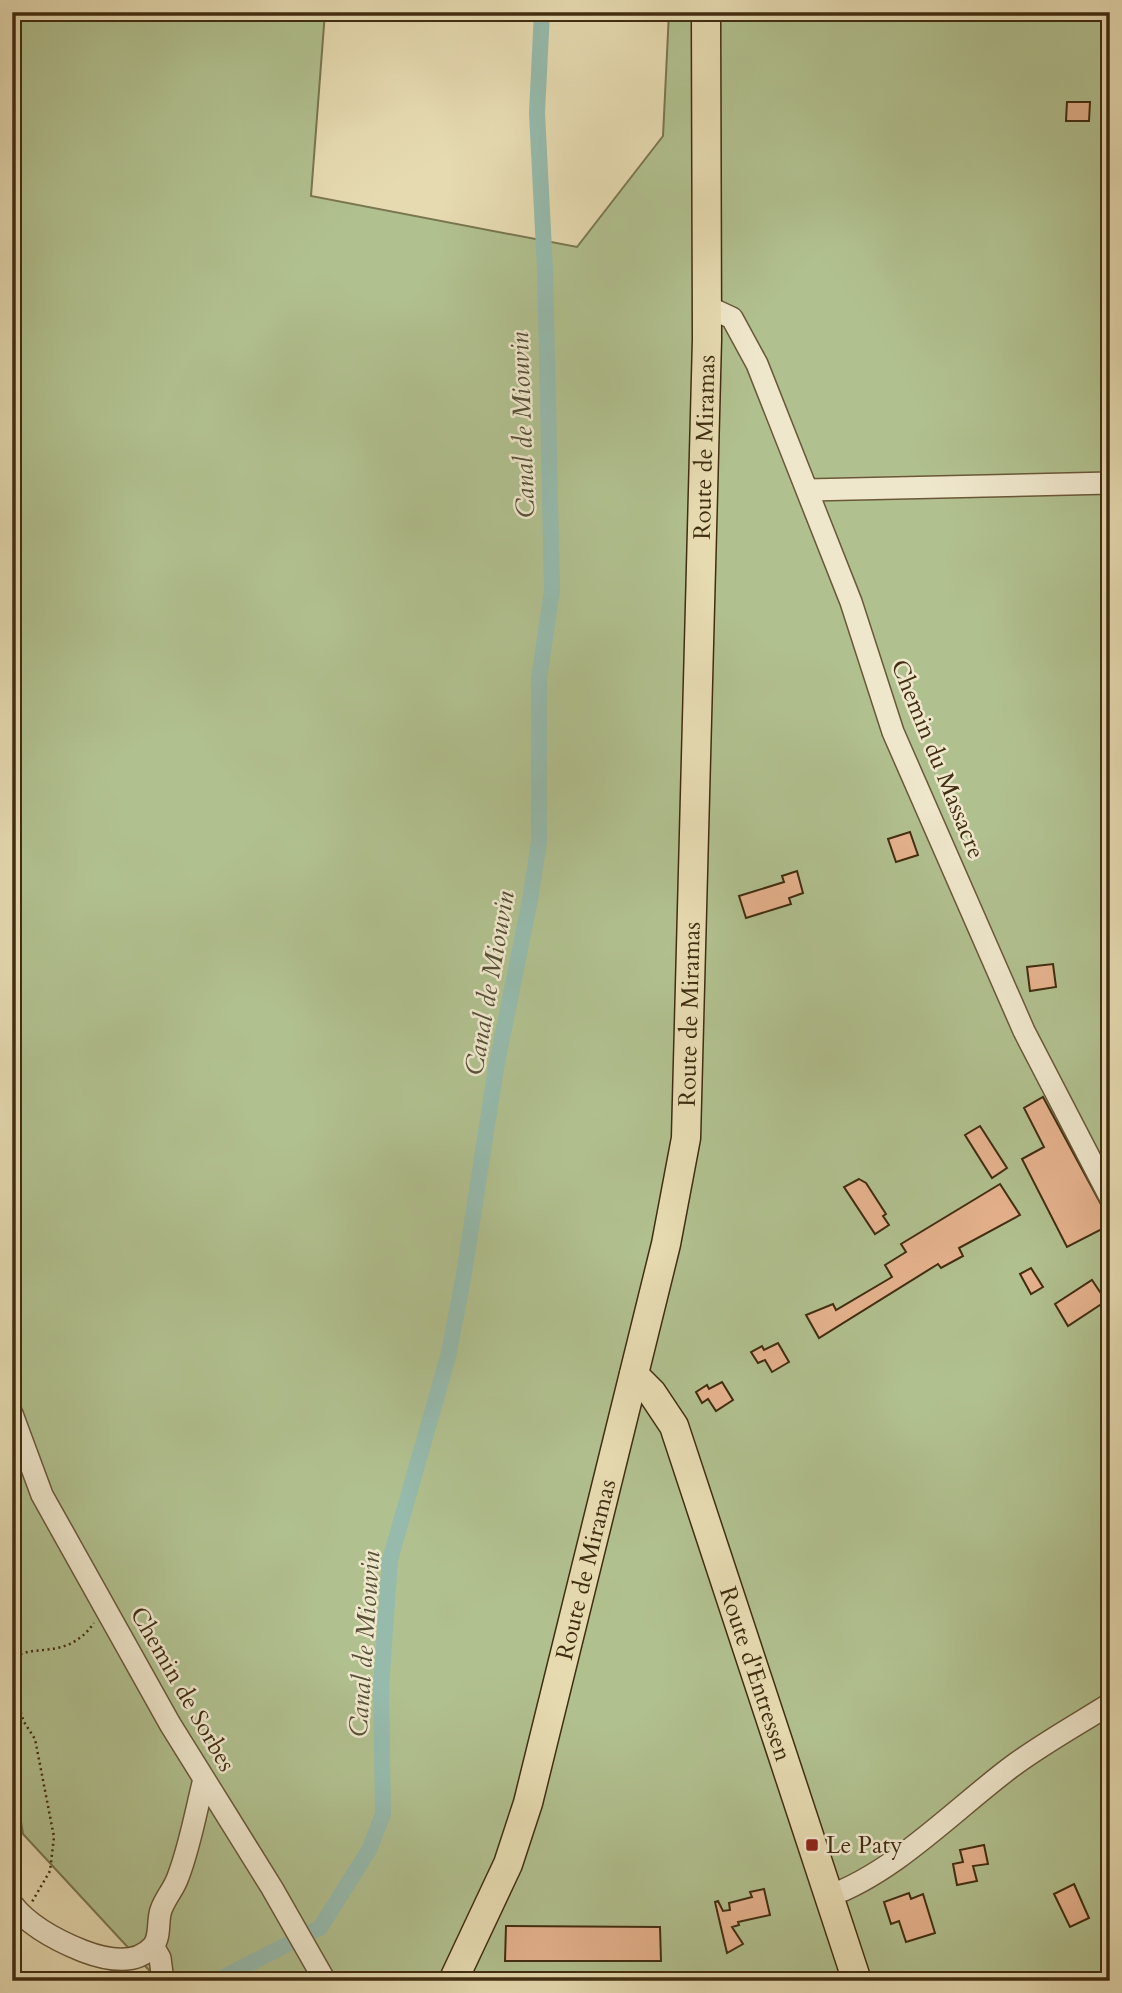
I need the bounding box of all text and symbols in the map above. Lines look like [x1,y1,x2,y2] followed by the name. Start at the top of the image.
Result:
[502,331,543,519] water label: Canal de Miouvin
[686,354,724,540] street label: Route de Miramas
[883,655,993,864] street label: Chemin du Massacre
[456,888,523,1078] water label: Canal de Miouvin
[671,921,709,1107] street label: Route de Miramas
[548,1476,624,1663] street label: Route de Miramas
[341,1549,388,1738] water label: Canal de Miouvin
[711,1582,800,1766] street label: Route d'Entressen
[122,1601,243,1778] street label: Chemin de Sorbes
[826,1829,903,1862] place label: Le Paty
[804,1837,820,1853] marker: Le Paty

